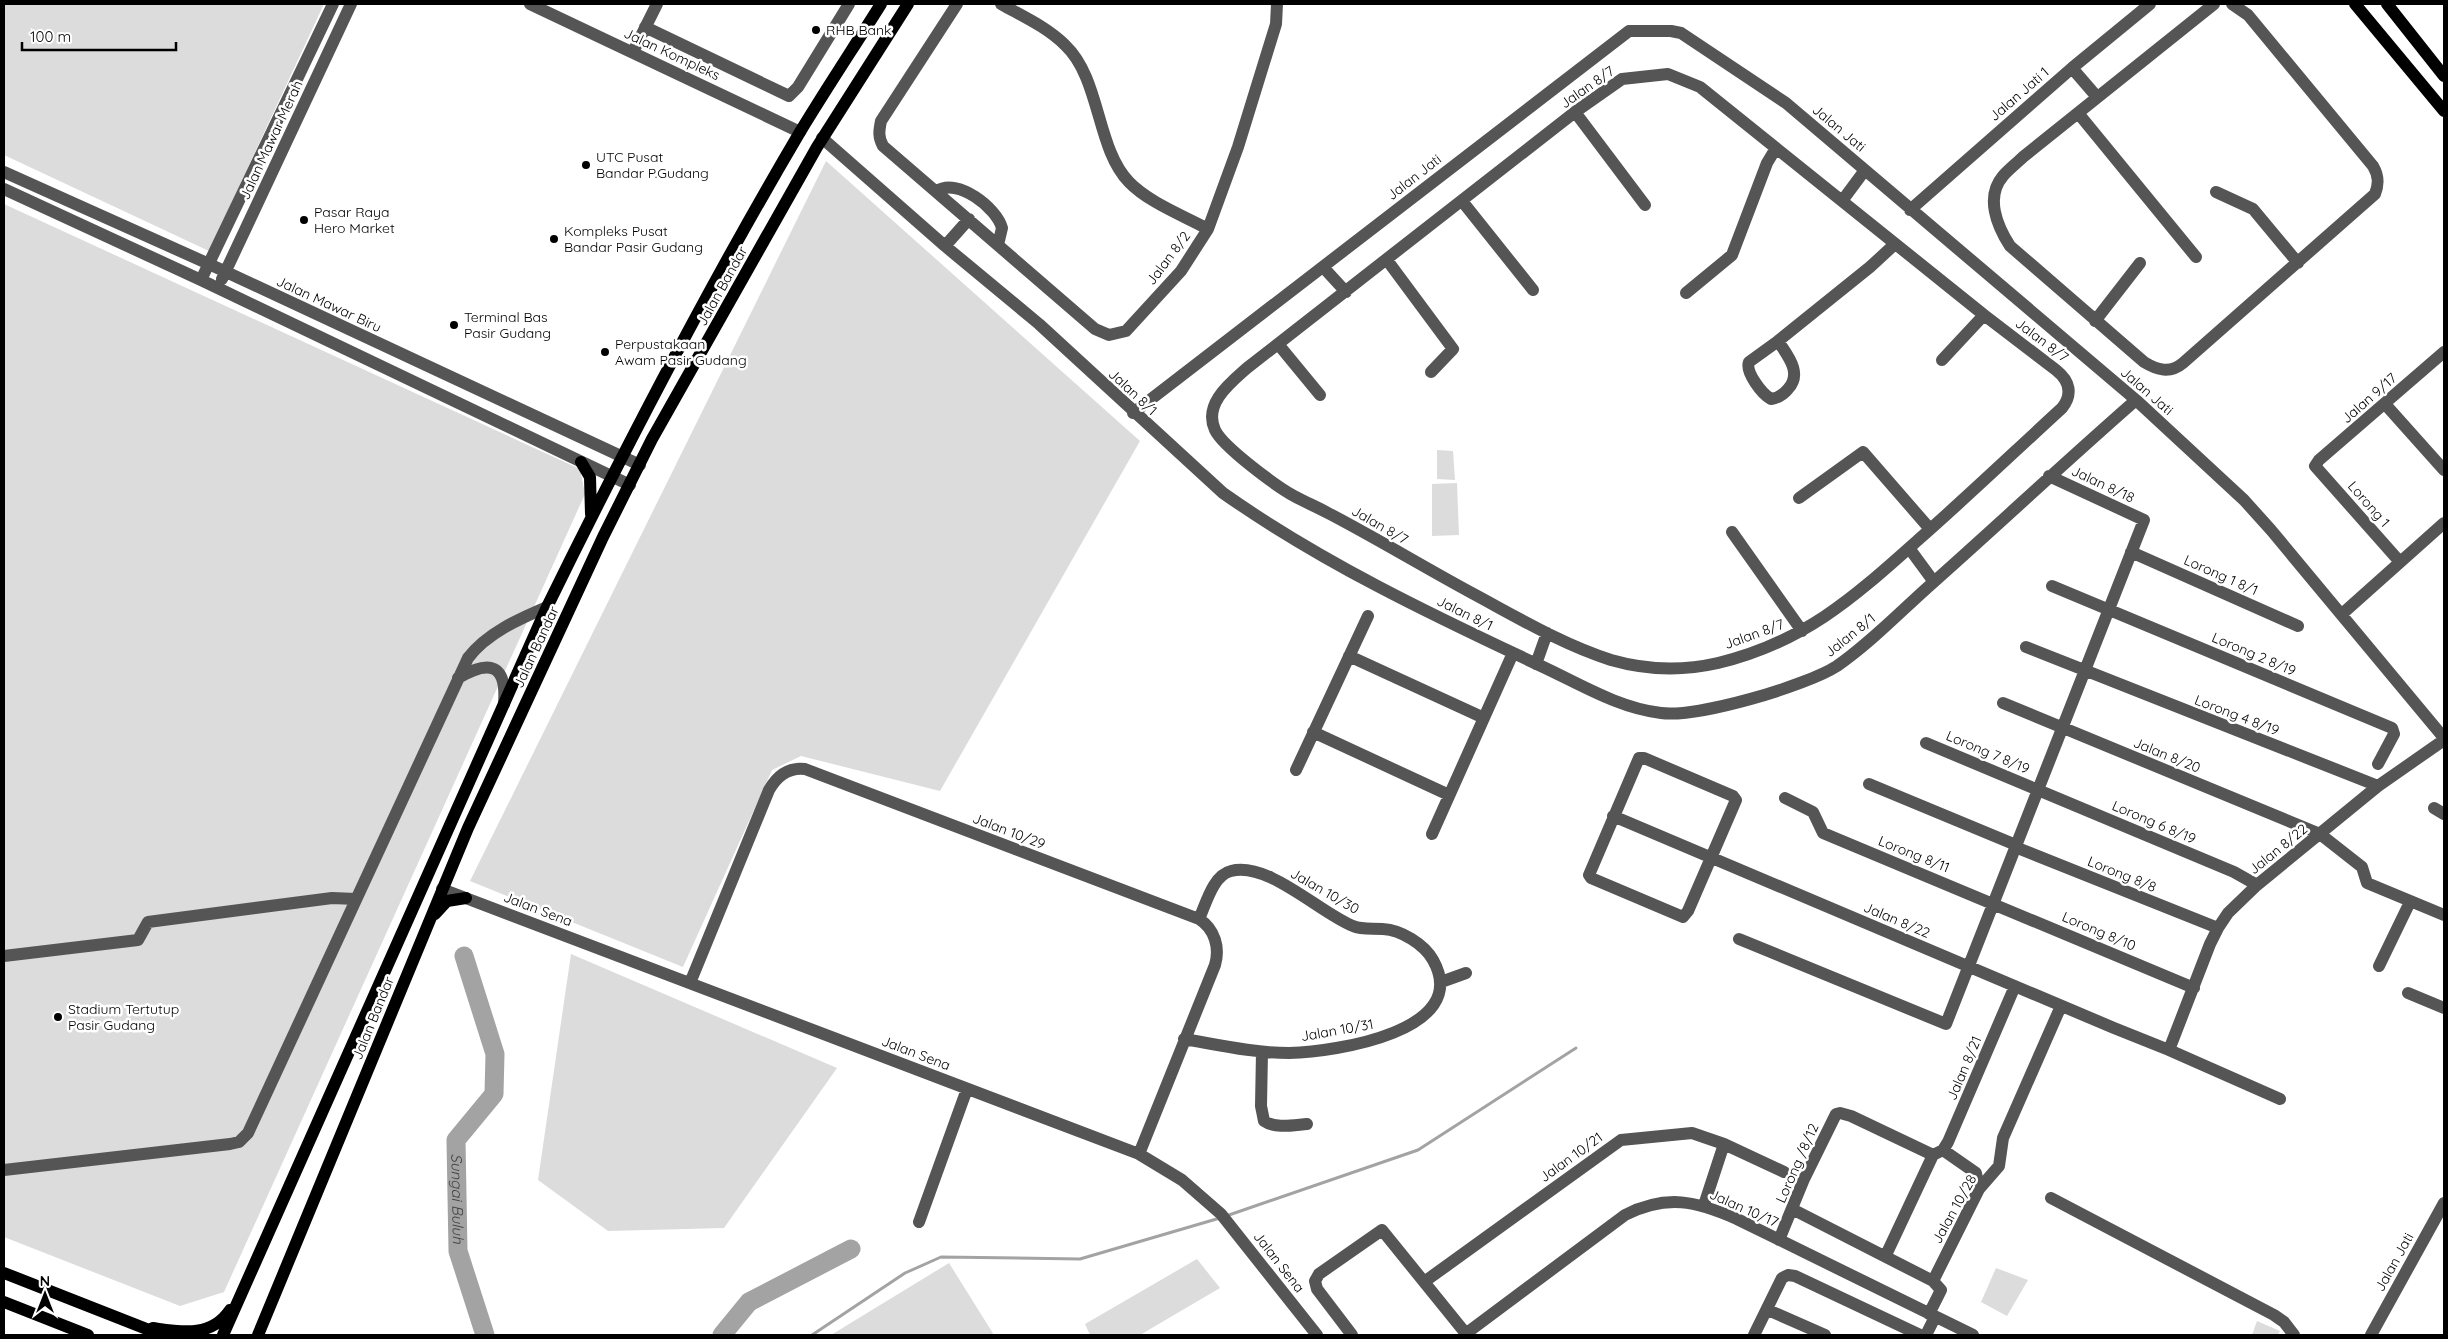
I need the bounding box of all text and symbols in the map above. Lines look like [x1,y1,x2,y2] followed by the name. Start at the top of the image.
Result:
[22,20,176,52] scale bar
[826,21,892,39] place label: RHB Bank
[621,24,723,84] street label: Jalan Kompleks
[810,24,822,36] marker: RHB Bank
[30,27,71,46] text: 100 m
[1556,62,1618,112] street label: Jalan 8/7
[1985,63,2053,125] street label: Jalan Jati 1
[235,78,307,202] street label: Jalan Mawar Merah
[1809,100,1869,156] street label: Jalan Jati
[596,148,709,182] place label: UTC Pusat Bandar P.Gudang
[1383,150,1445,204] street label: Jalan Jati
[580,159,592,171] marker: UTC Pusat Bandar P.Gudang
[314,203,395,237] place label: Pasar Raya Hero Market
[298,214,310,226] marker: Pasar Raya Hero Market
[564,222,703,256] place label: Kompleks Pusat Bandar Pasir Gudang
[1142,227,1194,288] street label: Jalan 8/2
[548,233,560,245] marker: Kompleks Pusat Bandar Pasir Gudang
[693,243,752,329] street label: Jalan Bandar
[274,272,384,336] street label: Jalan Mawar Biru
[464,308,551,342] place label: Terminal Bas Pasir Gudang
[2012,314,2072,366] street label: Jalan 8/7
[448,319,460,331] marker: Terminal Bas Pasir Gudang
[615,335,747,369] place label: Perpustakaan Awam Pasir Gudang
[599,346,611,358] marker: Perpustakaan Awam Pasir Gudang
[2117,363,2177,419] street label: Jalan Jati
[1105,365,1161,419] street label: Jalan 8/1
[2338,369,2400,427] street label: Jalan 9/17
[2069,462,2137,506] street label: Jalan 8/18
[2344,477,2394,531] street label: Lorong 1
[1349,502,1411,548] street label: Jalan 8/7
[2181,551,2261,599] street label: Lorong 1 8/1
[1434,592,1496,634] street label: Jalan 8/1
[509,603,563,691] street label: Jalan Bandar
[1821,609,1879,661] street label: Jalan 8/1
[1722,615,1786,653] street label: Jalan 8/7
[2209,628,2299,680] street label: Lorong 2 8/19
[2192,691,2282,739] street label: Lorong 4 8/19
[1944,726,2033,778] street label: Lorong 7 8/19
[2131,733,2203,777] street label: Jalan 8/20
[2109,796,2199,848] street label: Lorong 6 8/19
[970,809,1048,853] street label: Jalan 10/29
[2245,820,2311,878] street label: Jalan 8/22
[1876,832,1952,876] street label: Lorong 8/11
[2085,852,2159,896] street label: Lorong 8/8
[1287,864,1363,918] street label: Jalan 10/30
[501,888,575,930] street label: Jalan Sena
[1861,898,1933,942] street label: Jalan 8/22
[2059,907,2139,955] street label: Lorong 8/10
[348,973,398,1062] street label: Jalan Bandar
[68,1000,179,1034] place label: Stadium Tertutup Pasir Gudang
[52,1011,64,1023] marker: Stadium Tertutup Pasir Gudang
[1299,1015,1375,1045] street label: Jalan 10/31
[879,1032,953,1074] street label: Jalan Sena
[1942,1033,1986,1103] street label: Jalan 8/21
[1771,1120,1823,1206] street label: Lorong /8/12
[1536,1128,1606,1186] street label: Jalan 10/21
[447,1153,468,1244] water label: Sungai Buluh
[1928,1171,1980,1247] street label: Jalan 10/28
[1707,1185,1781,1231] street label: Jalan 10/17
[1250,1228,1308,1296] street label: Jalan Sena
[2371,1229,2417,1295] street label: Jalan Jati
[20,1269,70,1319] north arrow
[40,1272,50,1290] text: N

